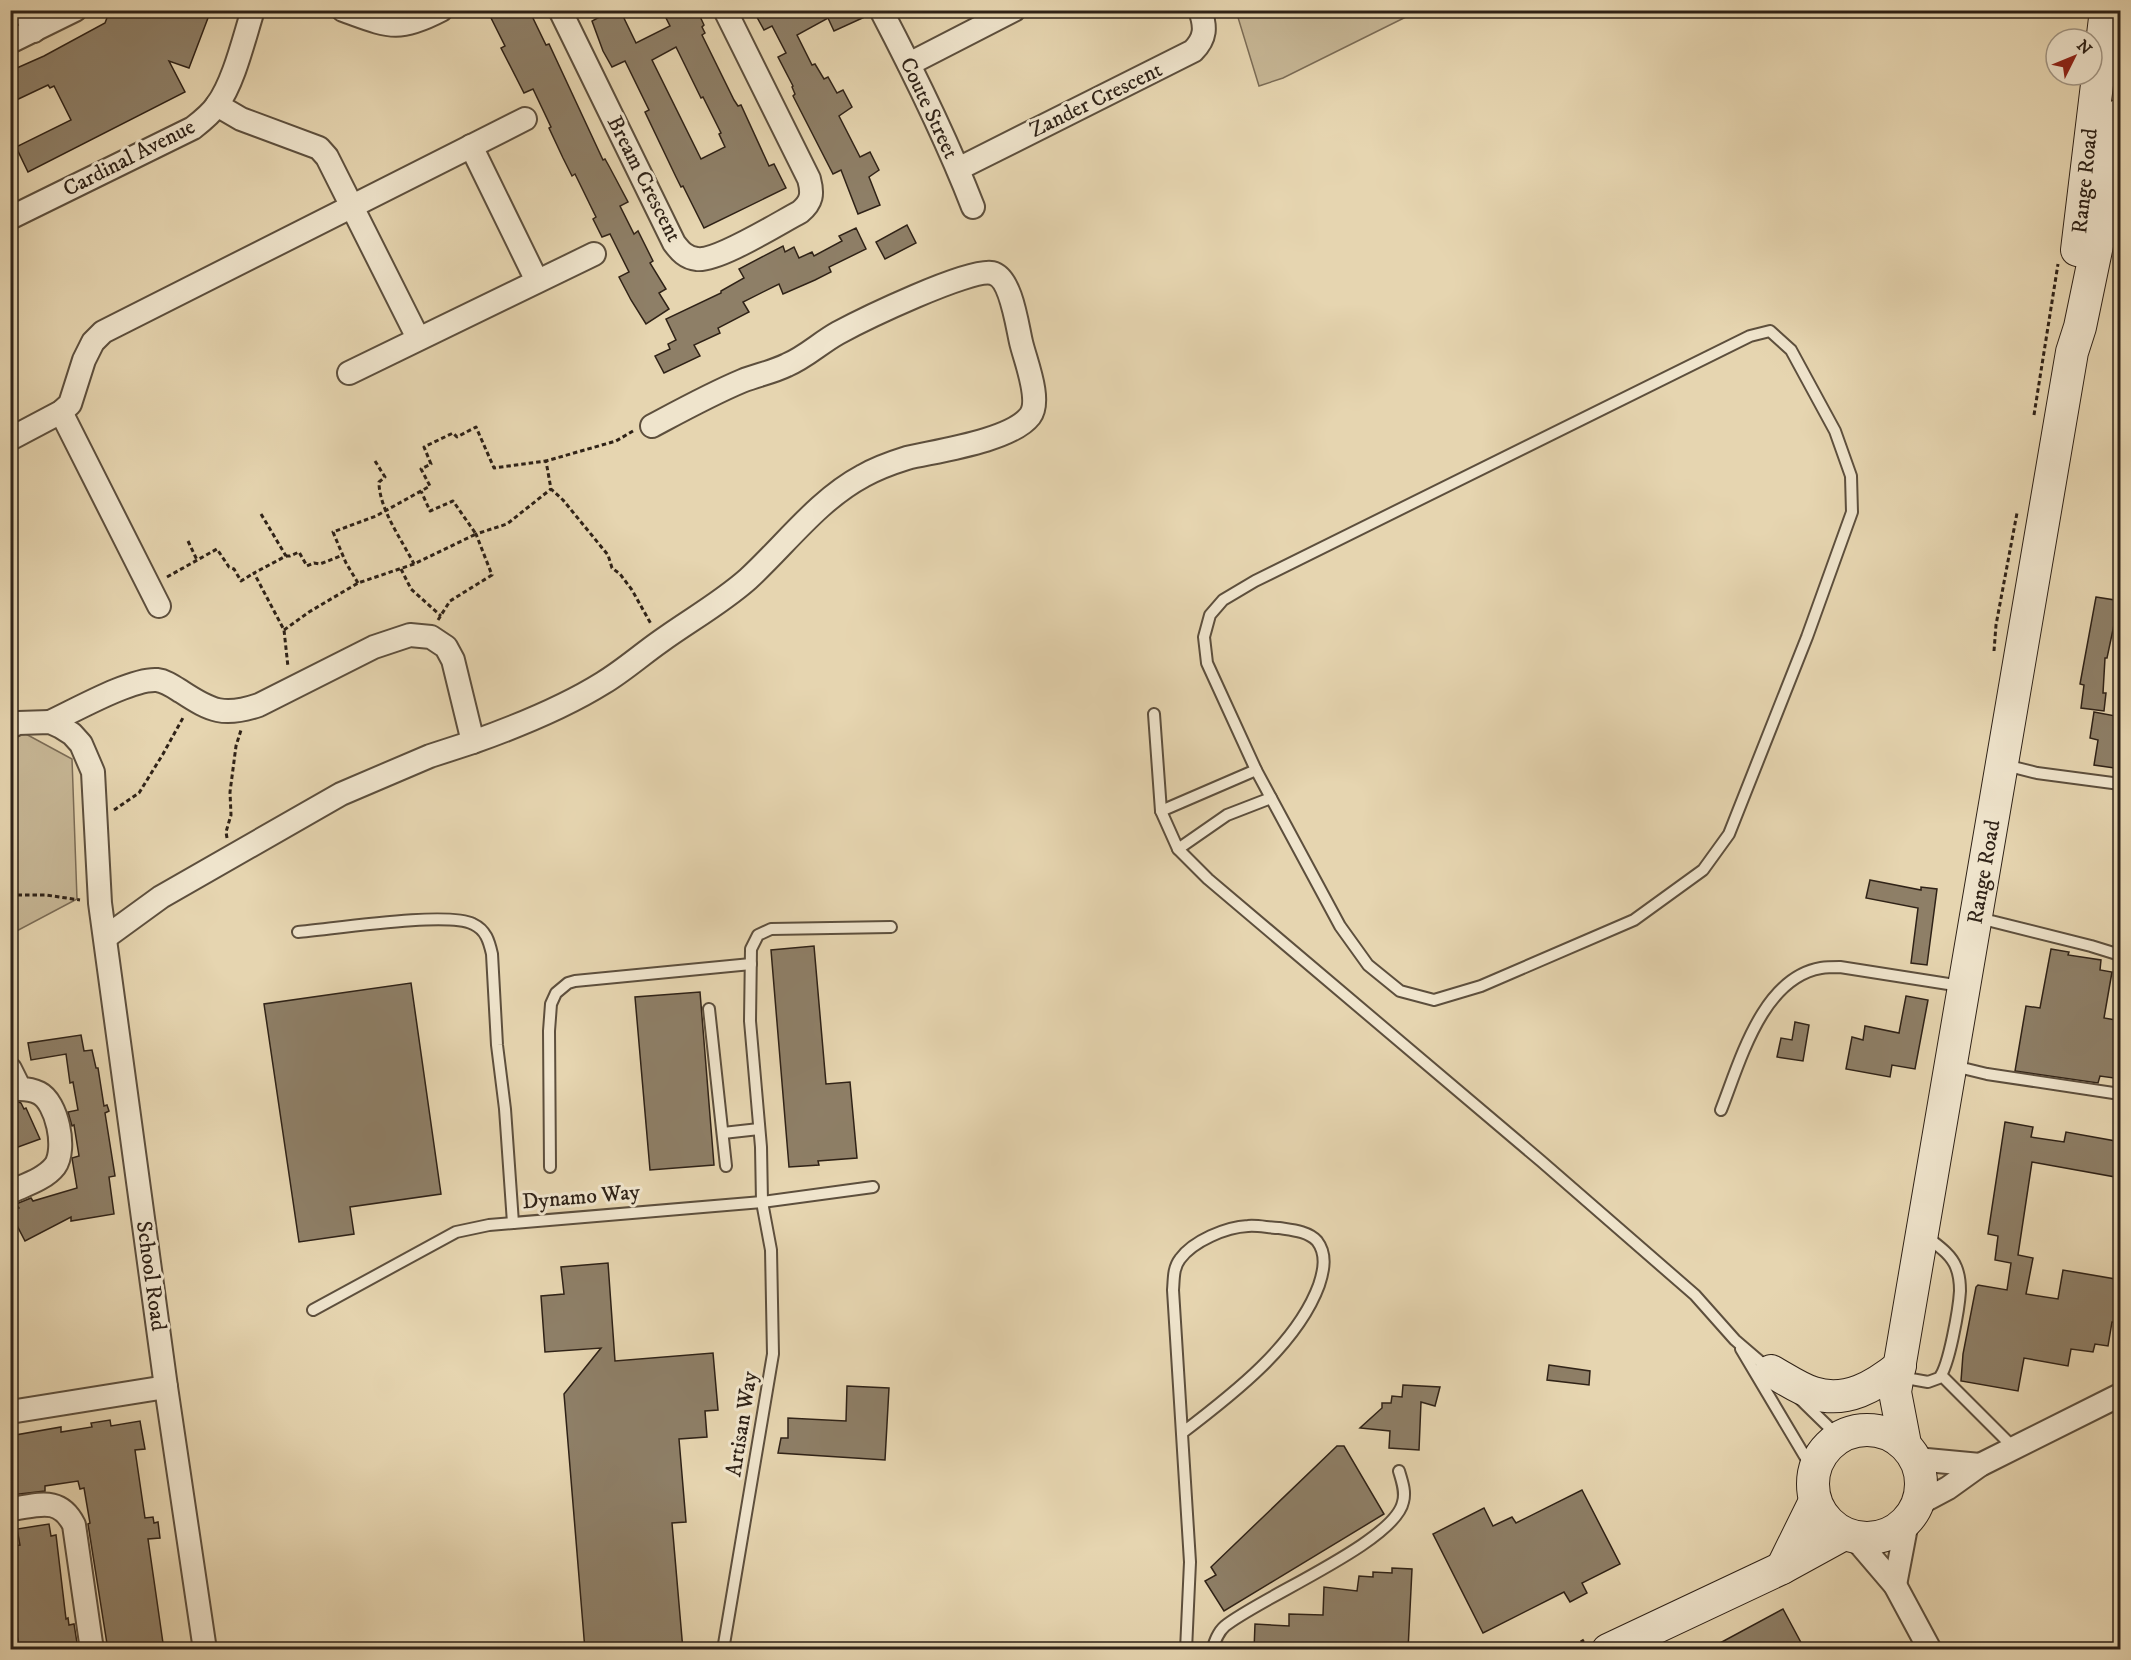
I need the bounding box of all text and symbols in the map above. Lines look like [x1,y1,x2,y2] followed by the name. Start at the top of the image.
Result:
[2044,27,2104,87] north arrow
[2072,36,2096,59] text: N
[894,53,964,163] street label: Coute Street
[1025,56,1167,144] street label: Zander Crescent
[601,111,687,247] street label: Bream Crescent
[59,113,199,203] street label: Cardinal Avenue
[2066,127,2104,235] street label: Range Road
[1962,818,2006,926] street label: Range Road
[521,1178,642,1216] street label: Dynamo Way
[130,1219,172,1333] street label: School Road
[720,1369,764,1479] street label: Artisan Way

